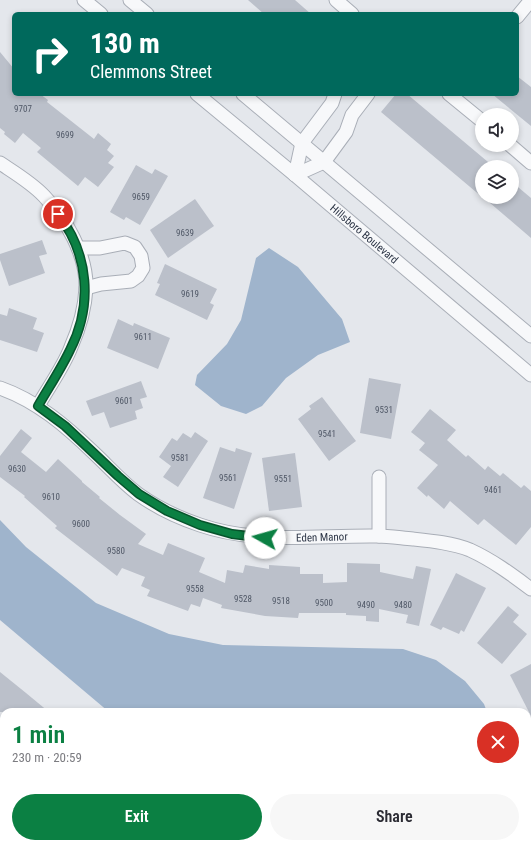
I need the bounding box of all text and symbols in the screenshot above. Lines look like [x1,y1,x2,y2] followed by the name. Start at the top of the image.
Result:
[90,27,160,60] text: 130 m
[24,28,76,80] icon: right
[90,61,212,82] text: Clemmons Street
[14,104,32,114] house number: 9707
[475,108,519,204] map controls
[475,108,519,152] button: sound
[56,130,74,140] house number: 9699
[475,160,519,204] button: layers
[132,192,150,202] house number: 9659
[41,197,75,231] pin
[328,201,401,266] street label: Hillsboro Boulevard
[47,203,69,225] icon: arrive
[176,228,194,238] house number: 9639
[181,289,199,299] house number: 9619
[134,332,152,342] house number: 9611
[115,396,133,406] house number: 9601
[375,405,393,415] house number: 9531
[318,429,336,439] house number: 9541
[171,453,189,463] house number: 9581
[8,464,26,474] house number: 9630
[219,473,237,483] house number: 9561
[274,474,292,484] house number: 9551
[484,485,502,495] house number: 9461
[42,492,60,502] house number: 9610
[244,517,286,559] position arrow
[72,519,90,529] house number: 9600
[296,530,348,544] street label: Eden Manor
[107,546,125,556] house number: 9580
[186,584,204,594] house number: 9558
[234,594,252,604] house number: 9528
[272,596,290,606] house number: 9518
[315,598,333,608] house number: 9500
[357,600,375,610] house number: 9490
[394,600,412,610] house number: 9480
[12,721,65,749] text: 1 min
[477,721,519,763] button: close
[12,750,82,765] text: 230 m · 20:59
[12,794,262,840] button: Exit
[270,794,519,840] button: Share

